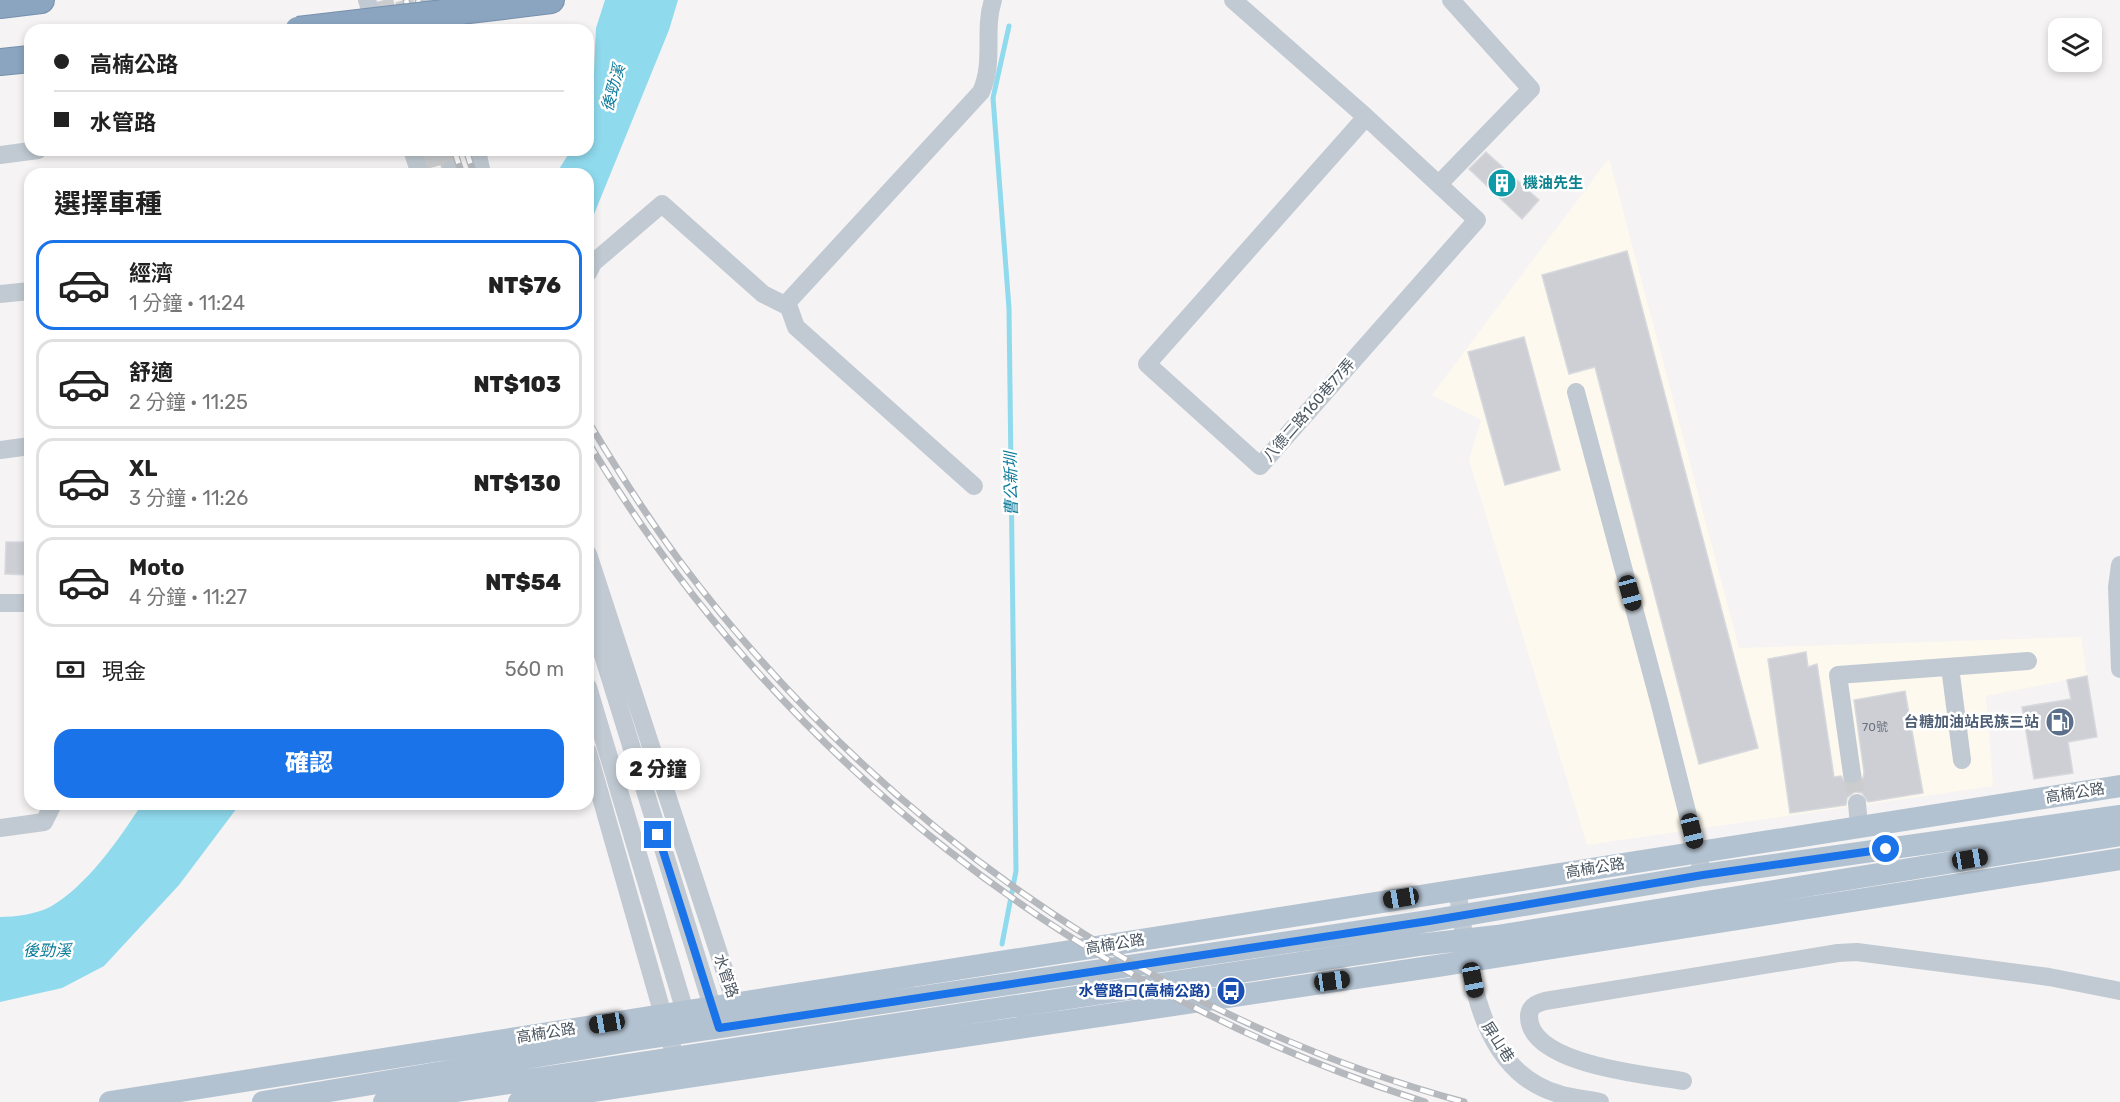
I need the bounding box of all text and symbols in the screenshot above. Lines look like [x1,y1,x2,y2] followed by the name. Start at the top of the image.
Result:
[2048,18,2102,72] map controls
[2048,18,2102,72] button: layers
[90,51,178,78] text: 高楠公路
[597,60,629,114] water label: 後勁溪
[90,109,156,136] text: 水管路
[1486,167,1518,199] building icon: 機油先生
[1523,174,1583,192] place label: 機油先生
[54,188,162,220] text: 選擇車種
[57,258,111,312] icon: car
[129,260,173,287] text: 經濟
[488,272,561,299] text: NT$76
[129,291,245,315] text: 1 分鐘 · 11:24
[1259,355,1359,465] street label: 八德二路160巷77弄
[57,357,111,411] icon: car
[129,359,173,386] text: 舒適
[473,371,561,398] text: NT$103
[129,390,248,414] text: 2 分鐘 · 11:25
[1001,450,1021,516] water label: 曹公新圳
[129,455,157,482] text: XL
[57,456,111,510] icon: car
[473,470,561,497] text: NT$130
[129,486,248,510] text: 3 分鐘 · 11:26
[129,554,184,581] text: Moto
[57,555,111,609] icon: car
[485,569,561,596] text: NT$54
[1617,573,1643,613] car
[129,585,247,609] text: 4 分鐘 · 11:27
[54,653,87,686] icon: cash
[505,657,564,681] text: 560 m
[102,658,146,685] text: 現金
[2044,706,2076,738] fuel station icon: 台糖加油站民族三站
[1904,713,2039,731] place label: 台糖加油站民族三站
[1862,720,1888,734] house number: 70號
[54,729,564,798] button: 確認
[616,748,700,790] callout: 2 分鐘
[629,757,687,781] text: 2 分鐘
[2044,779,2106,807] street label: 高楠公路
[1679,811,1705,851] car
[644,821,671,848] route end
[1872,835,1899,862] route start
[1951,847,1989,871] car
[1564,854,1626,882] street label: 高楠公路
[1382,886,1420,910] car
[1084,930,1146,958] street label: 高楠公路
[23,941,73,960] water label: 後勁溪
[710,952,742,1000] street label: 水管路
[1461,961,1485,999] car
[1313,970,1351,992] car
[1215,975,1247,1007] bus stop icon: 水管路口(高楠公路)
[1078,982,1210,1000] place label: 水管路口(高楠公路)
[588,1011,626,1035] car
[1478,1018,1518,1066] street label: 屏山巷
[515,1019,577,1047] street label: 高楠公路

